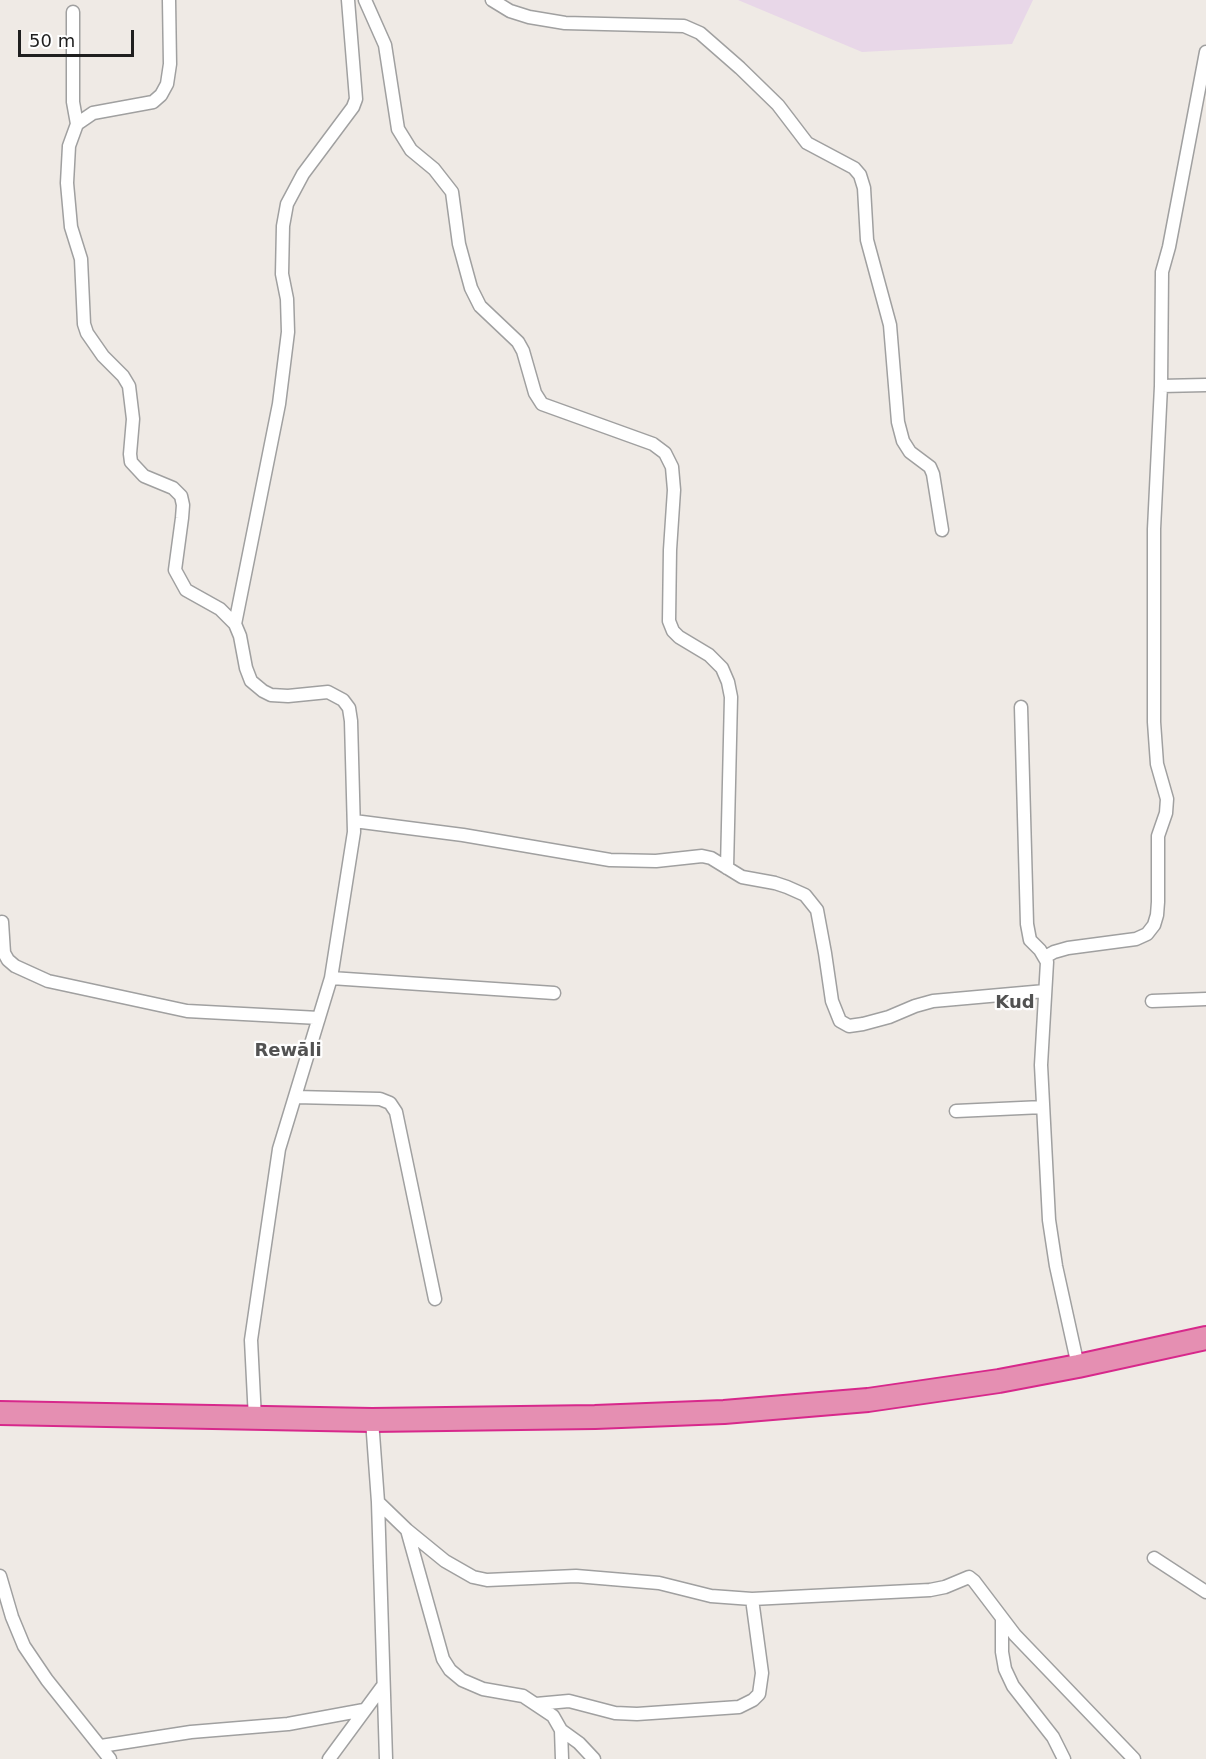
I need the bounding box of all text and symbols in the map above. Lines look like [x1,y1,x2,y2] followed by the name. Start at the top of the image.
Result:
[21,18,136,56] scale bar
[29,30,75,51] text: 50 m
[995,992,1035,1014] district label: Kud
[254,1040,322,1062] district label: Rewāli

